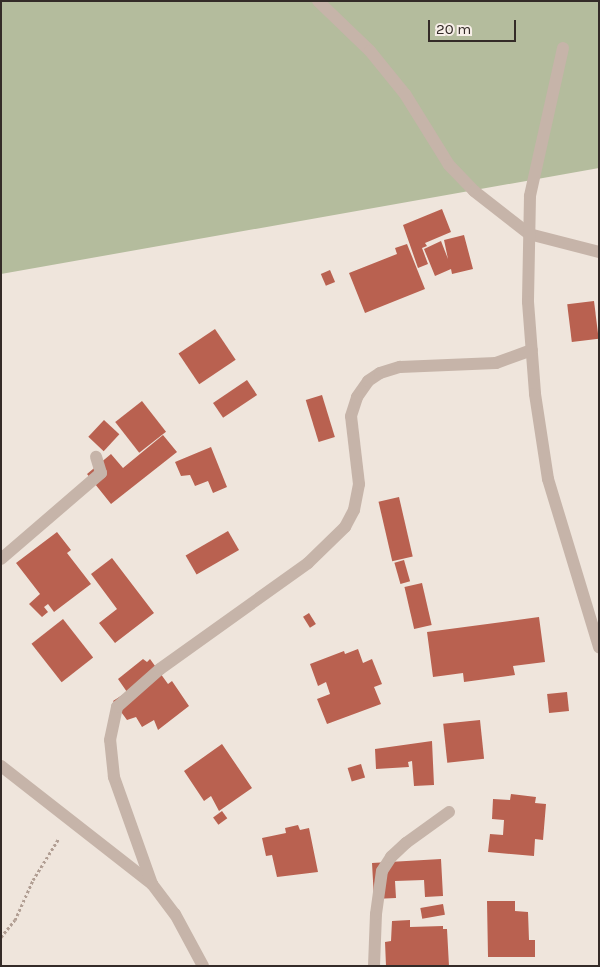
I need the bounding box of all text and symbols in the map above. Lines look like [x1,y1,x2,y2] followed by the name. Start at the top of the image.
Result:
[430,10,518,42] scale bar
[436,20,471,38] text: 20 m

